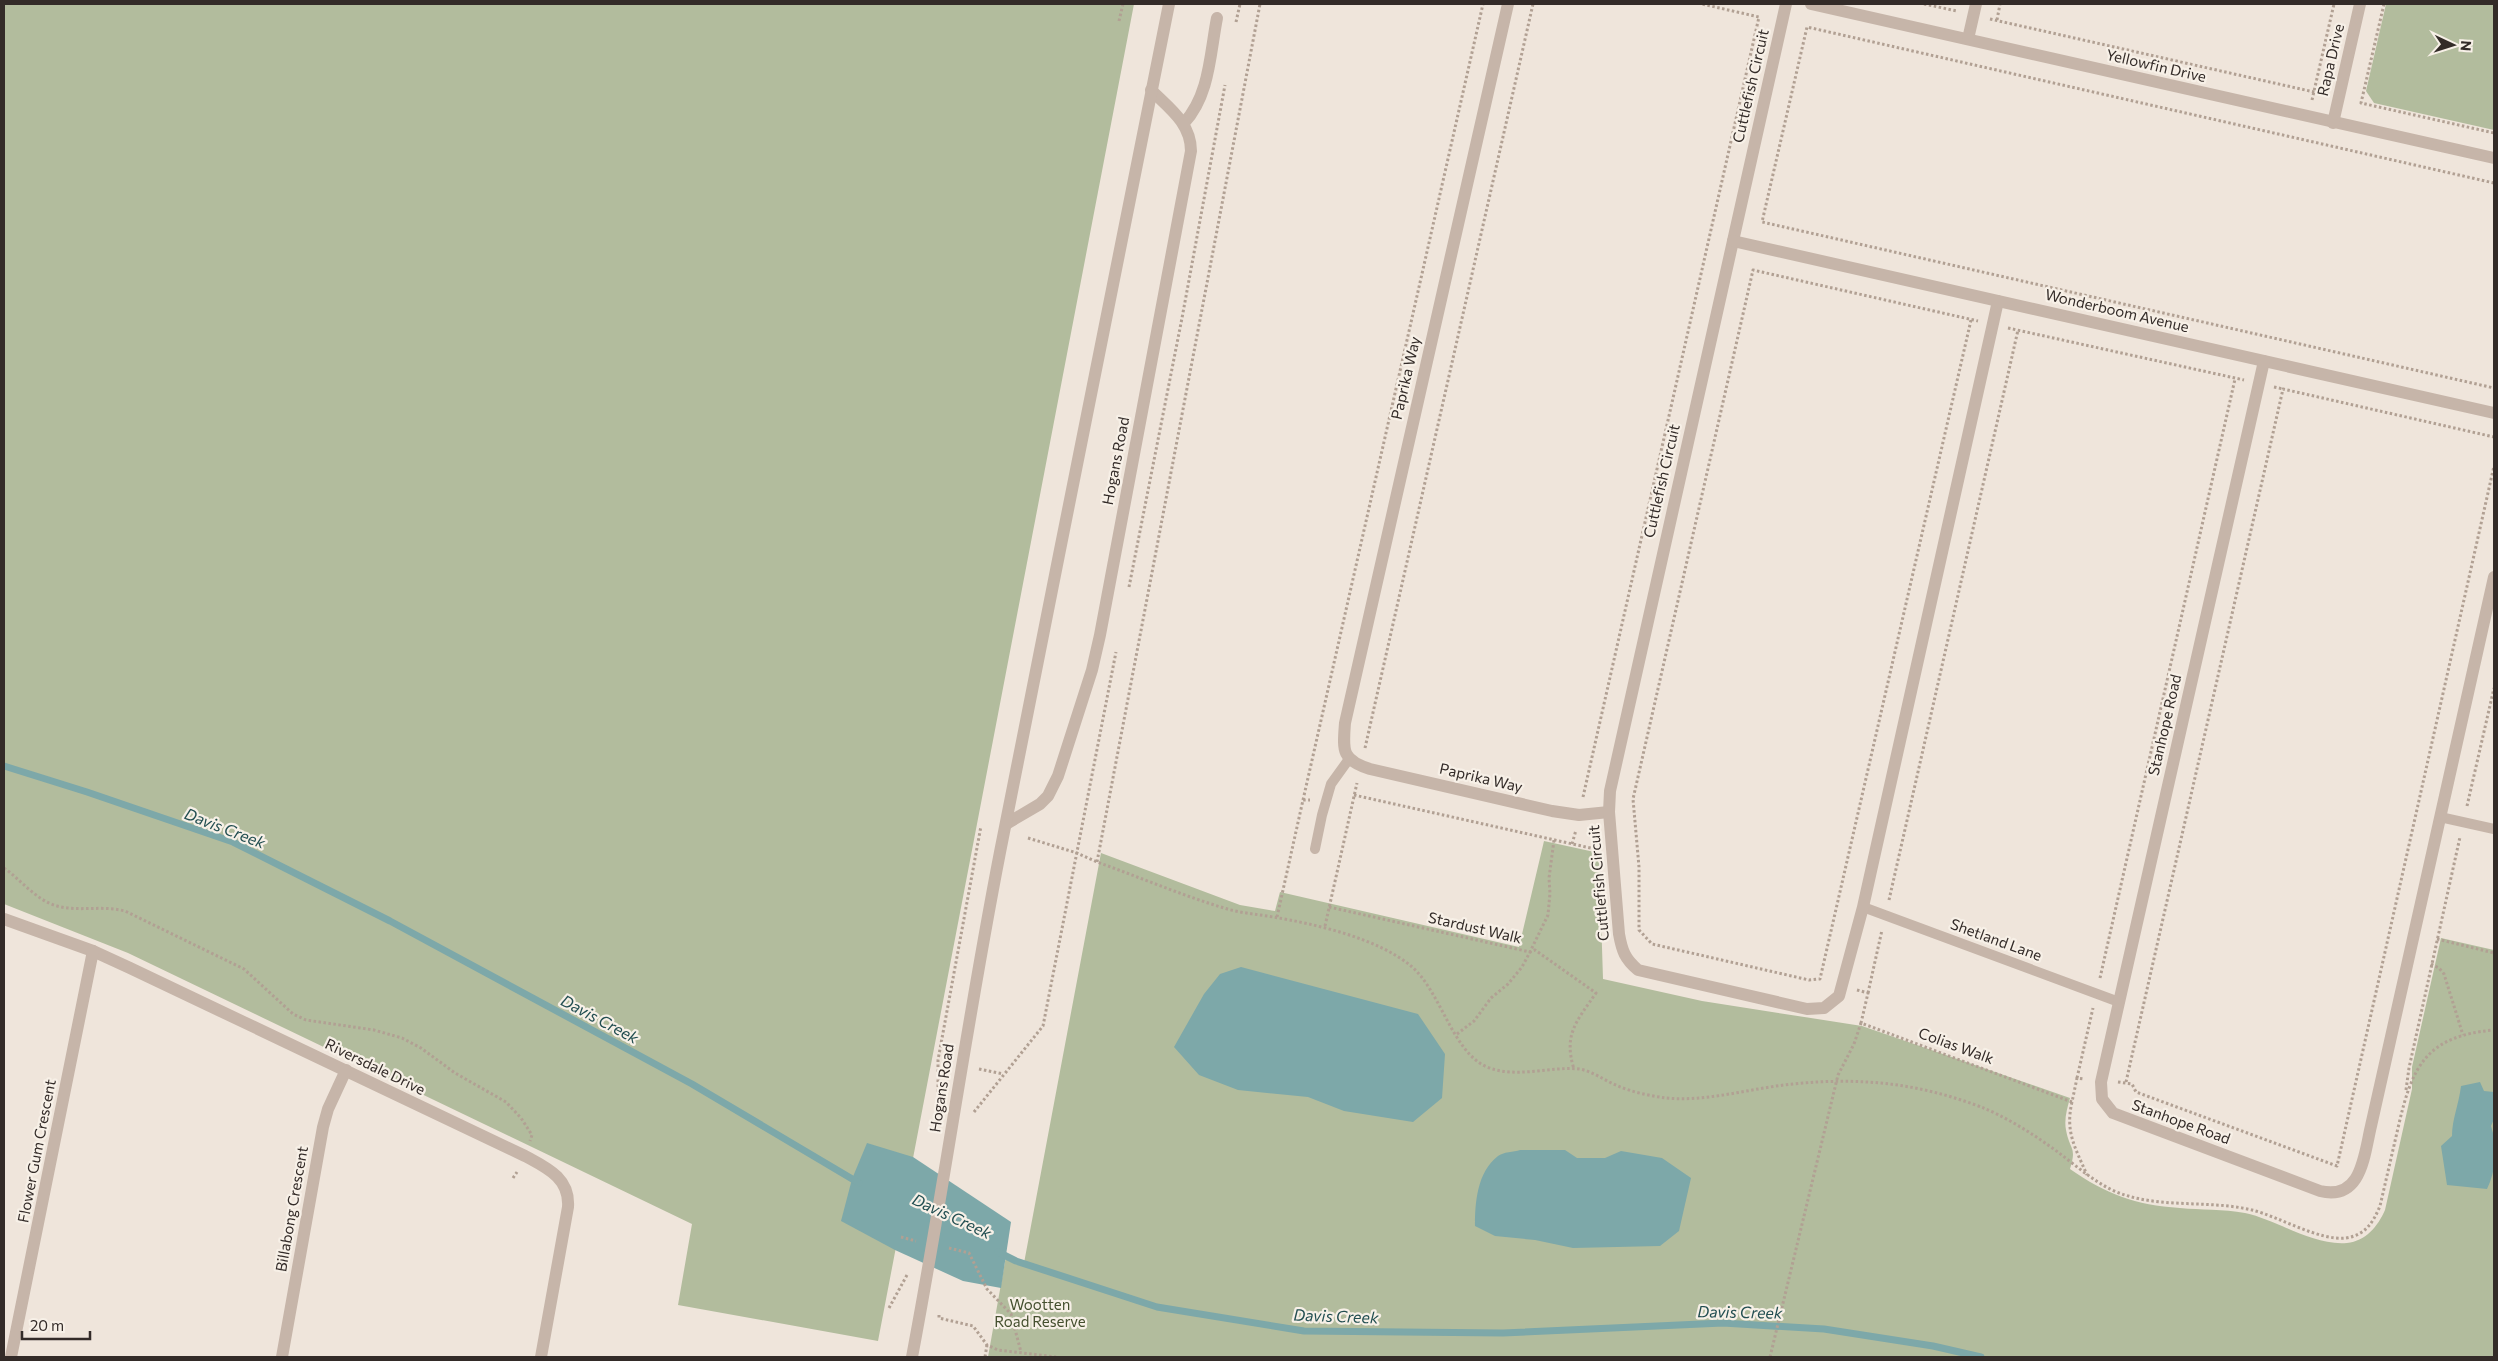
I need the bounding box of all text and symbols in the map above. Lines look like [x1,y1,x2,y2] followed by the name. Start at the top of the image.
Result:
[2428,20,2478,70] north arrow
[2313,22,2347,98] street label: Rapa Drive
[1728,27,1772,144] street label: Cuttlefish Circuit
[2458,40,2475,52] text: N
[2104,45,2208,85] street label: Yellowfin Drive
[2044,285,2191,335] street label: Wonderboom Avenue
[1387,334,1423,421] street label: Paprika Way
[1098,415,1132,506] street label: Hogans Road
[1639,422,1683,539] street label: Cuttlefish Circuit
[2144,672,2184,777] street label: Stanhope Road
[1438,759,1525,795] street label: Paprika Way
[182,803,269,852] water label: Davis Creek
[1584,824,1612,942] street label: Cuttlefish Circuit
[1427,908,1524,947] street label: Stardust Walk
[1948,914,2045,964] street label: Shetland Lane
[558,990,643,1047] water label: Davis Creek
[1916,1023,1996,1067] street label: Colias Walk
[322,1034,429,1098] street label: Riversdale Drive
[925,1042,957,1133] street label: Hogans Road
[13,1078,59,1224] street label: Flower Gum Crescent
[2130,1095,2233,1147] street label: Stanhope Road
[271,1145,311,1273] street label: Billabong Crescent
[910,1189,995,1242] water label: Davis Creek
[994,1295,1086,1330] park label: Wootten Road Reserve
[1697,1301,1783,1322] water label: Davis Creek
[1293,1305,1379,1326] water label: Davis Creek
[22,1308,90,1340] scale bar
[30,1316,64,1334] text: 20 m

